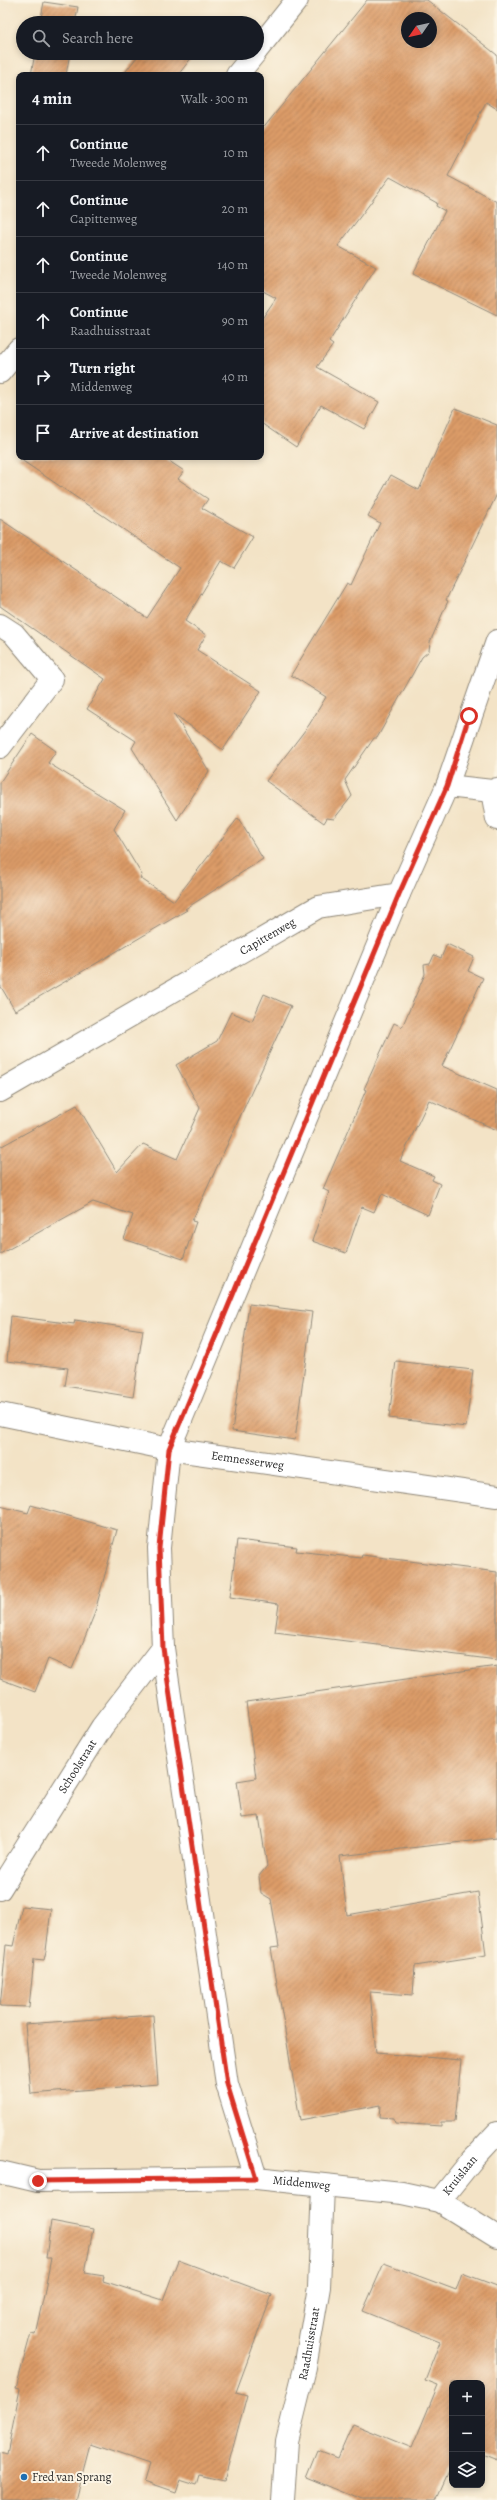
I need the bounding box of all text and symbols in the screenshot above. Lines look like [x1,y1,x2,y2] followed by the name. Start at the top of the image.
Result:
[401,12,437,48] north arrow
[16,16,264,60] search box
[30,27,52,49] icon: search
[62,28,133,48] text: Search here
[32,87,72,110] text: 4 min
[181,90,248,107] text: Walk · 300 m
[70,134,128,154] text: Continue
[32,142,54,164] icon: ahead
[223,144,248,161] text: 10 m
[70,154,167,171] text: Tweede Molenweg
[70,190,128,210] text: Continue
[32,198,54,220] icon: ahead
[222,200,248,217] text: 20 m
[70,210,137,227] text: Capittenweg
[70,246,128,266] text: Continue
[32,254,54,276] icon: ahead
[217,256,248,273] text: 140 m
[70,266,167,283] text: Tweede Molenweg
[70,302,128,322] text: Continue
[32,310,54,332] icon: ahead
[222,312,248,329] text: 90 m
[70,322,150,339] text: Raadhuisstraat
[70,358,135,378] text: Turn right
[32,366,54,388] icon: right
[222,368,248,385] text: 40 m
[70,378,132,395] text: Middenweg
[32,422,54,444] icon: arrive
[70,423,199,443] text: Arrive at destination
[460,707,478,725] route start
[237,914,298,959] street label: Capittenweg
[210,1447,285,1473] street label: Eemnesserweg
[54,1736,100,1796] street label: Schoolstraat
[439,2151,481,2199] street label: Kruislaan
[29,2172,47,2190] route end
[272,2172,331,2194] street label: Middenweg
[294,2306,323,2382] street label: Raadhuisstraat
[449,2380,485,2488] map controls
[449,2380,485,2416] button: +
[449,2416,485,2452] button: −
[449,2452,485,2488] button: layers
[32,2469,112,2485] place label: Fred van Sprang
[19,2472,29,2482] marker: Fred van Sprang

